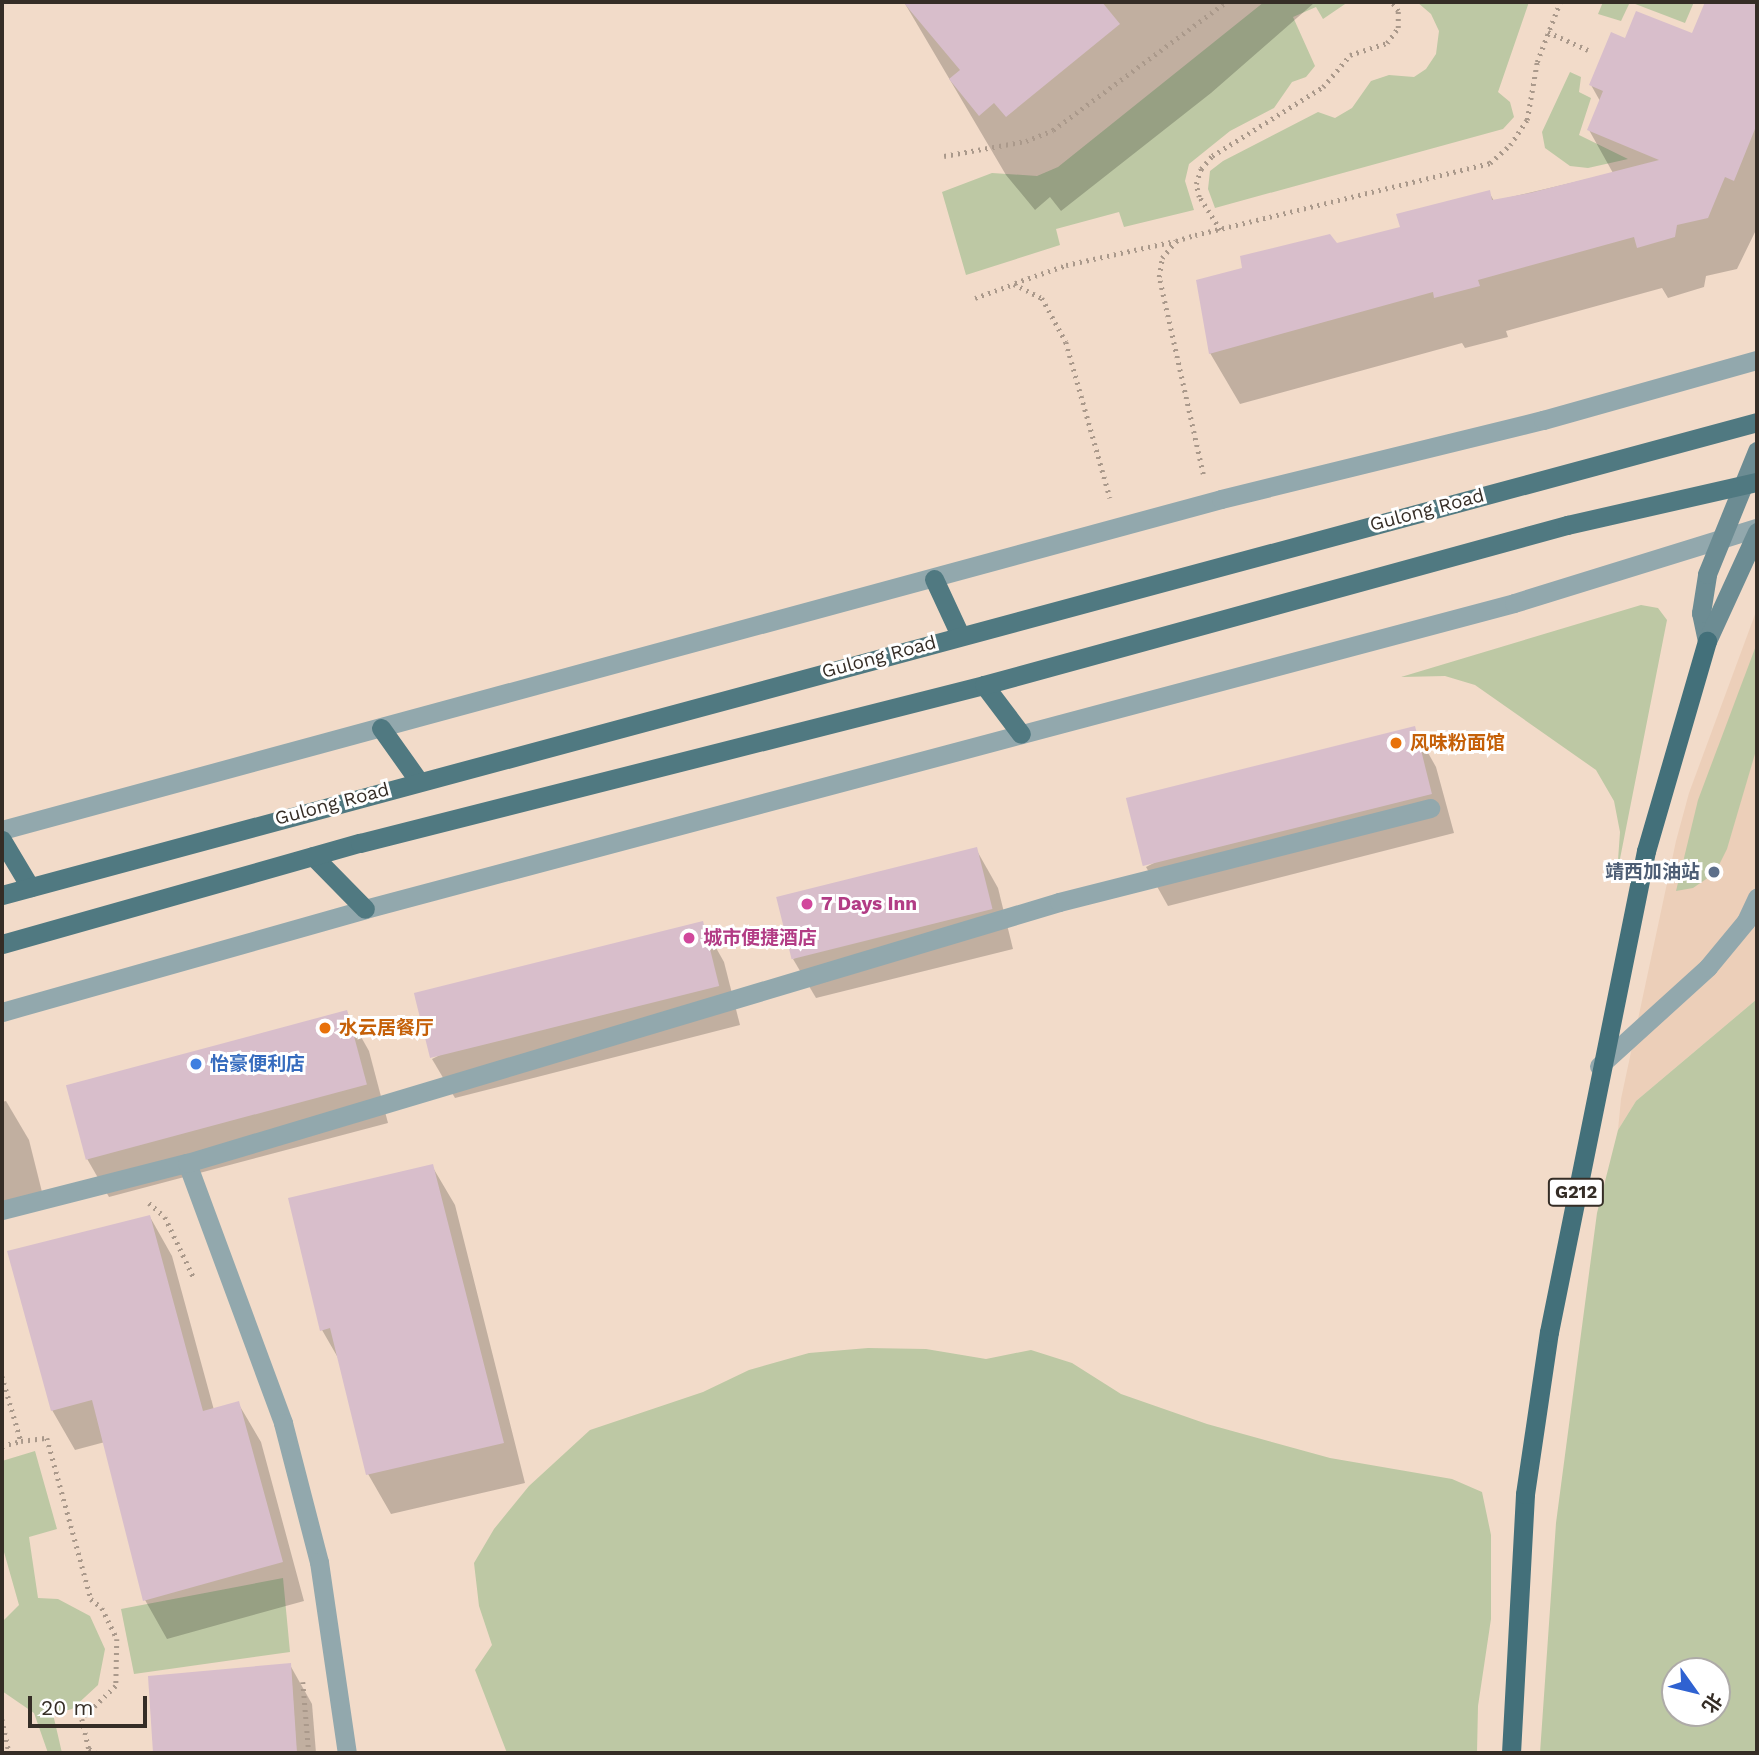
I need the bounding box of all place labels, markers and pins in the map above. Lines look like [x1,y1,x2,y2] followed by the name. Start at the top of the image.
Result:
[1410,732,1505,754] place label: 风味粉面馆
[1388,735,1404,751] marker: 风味粉面馆
[1605,861,1700,883] place label: 靖西加油站
[1706,864,1722,880] marker: 靖西加油站
[821,893,918,915] place label: 7 Days Inn
[799,896,815,912] marker: 7 Days Inn
[703,927,817,949] place label: 城市便捷酒店
[681,930,697,946] marker: 城市便捷酒店
[339,1017,434,1039] place label: 水云居餐厅
[317,1020,333,1036] marker: 水云居餐厅
[210,1053,305,1075] place label: 怡豪便利店
[188,1056,204,1072] marker: 怡豪便利店

